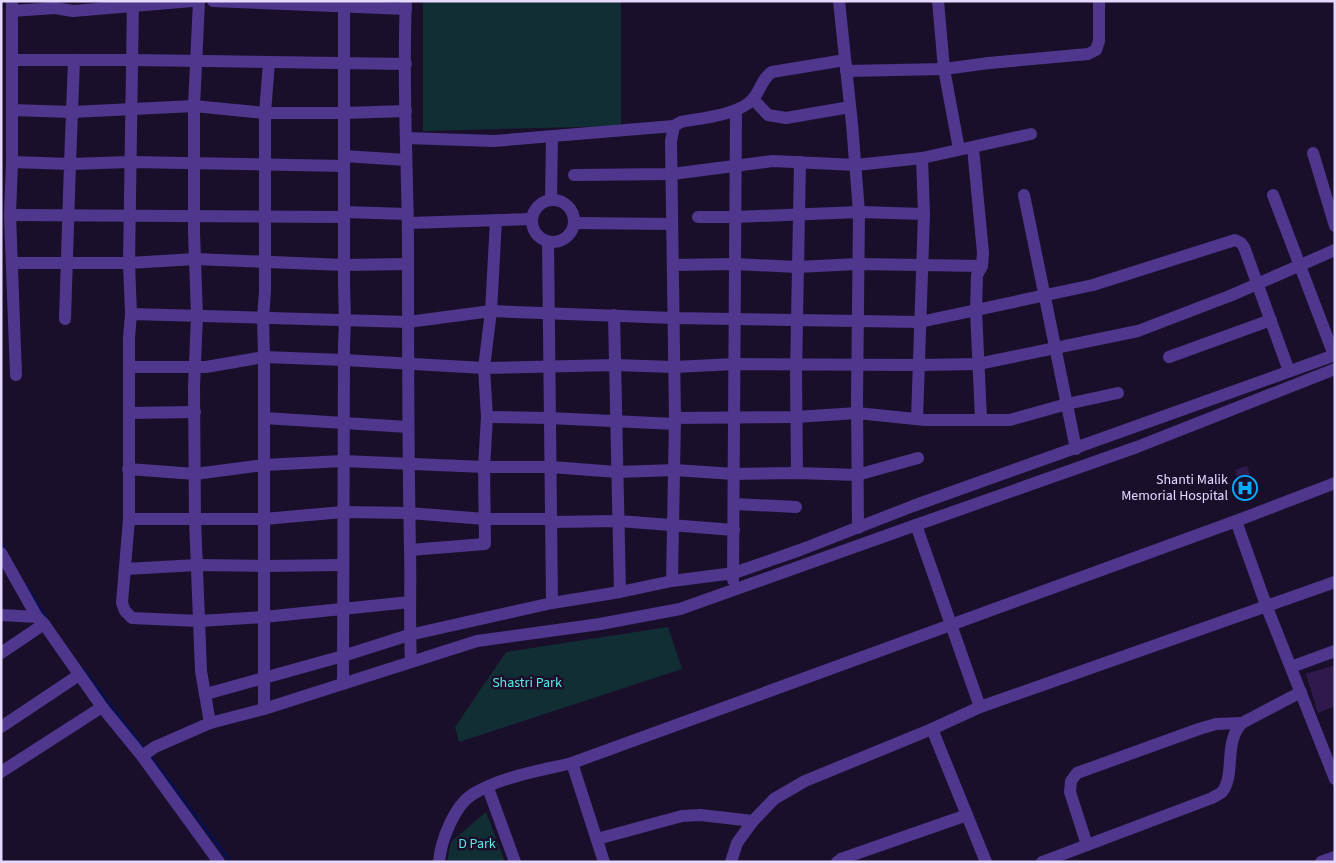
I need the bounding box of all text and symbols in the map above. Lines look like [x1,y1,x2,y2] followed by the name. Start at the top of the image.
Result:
[1121,470,1228,506] place label: Shanti Malik Memorial Hospital
[1232,475,1258,501] hospital icon: Shanti Malik Memorial Hospital
[492,673,562,693] park label: Shastri Park
[458,834,496,854] park label: D Park

